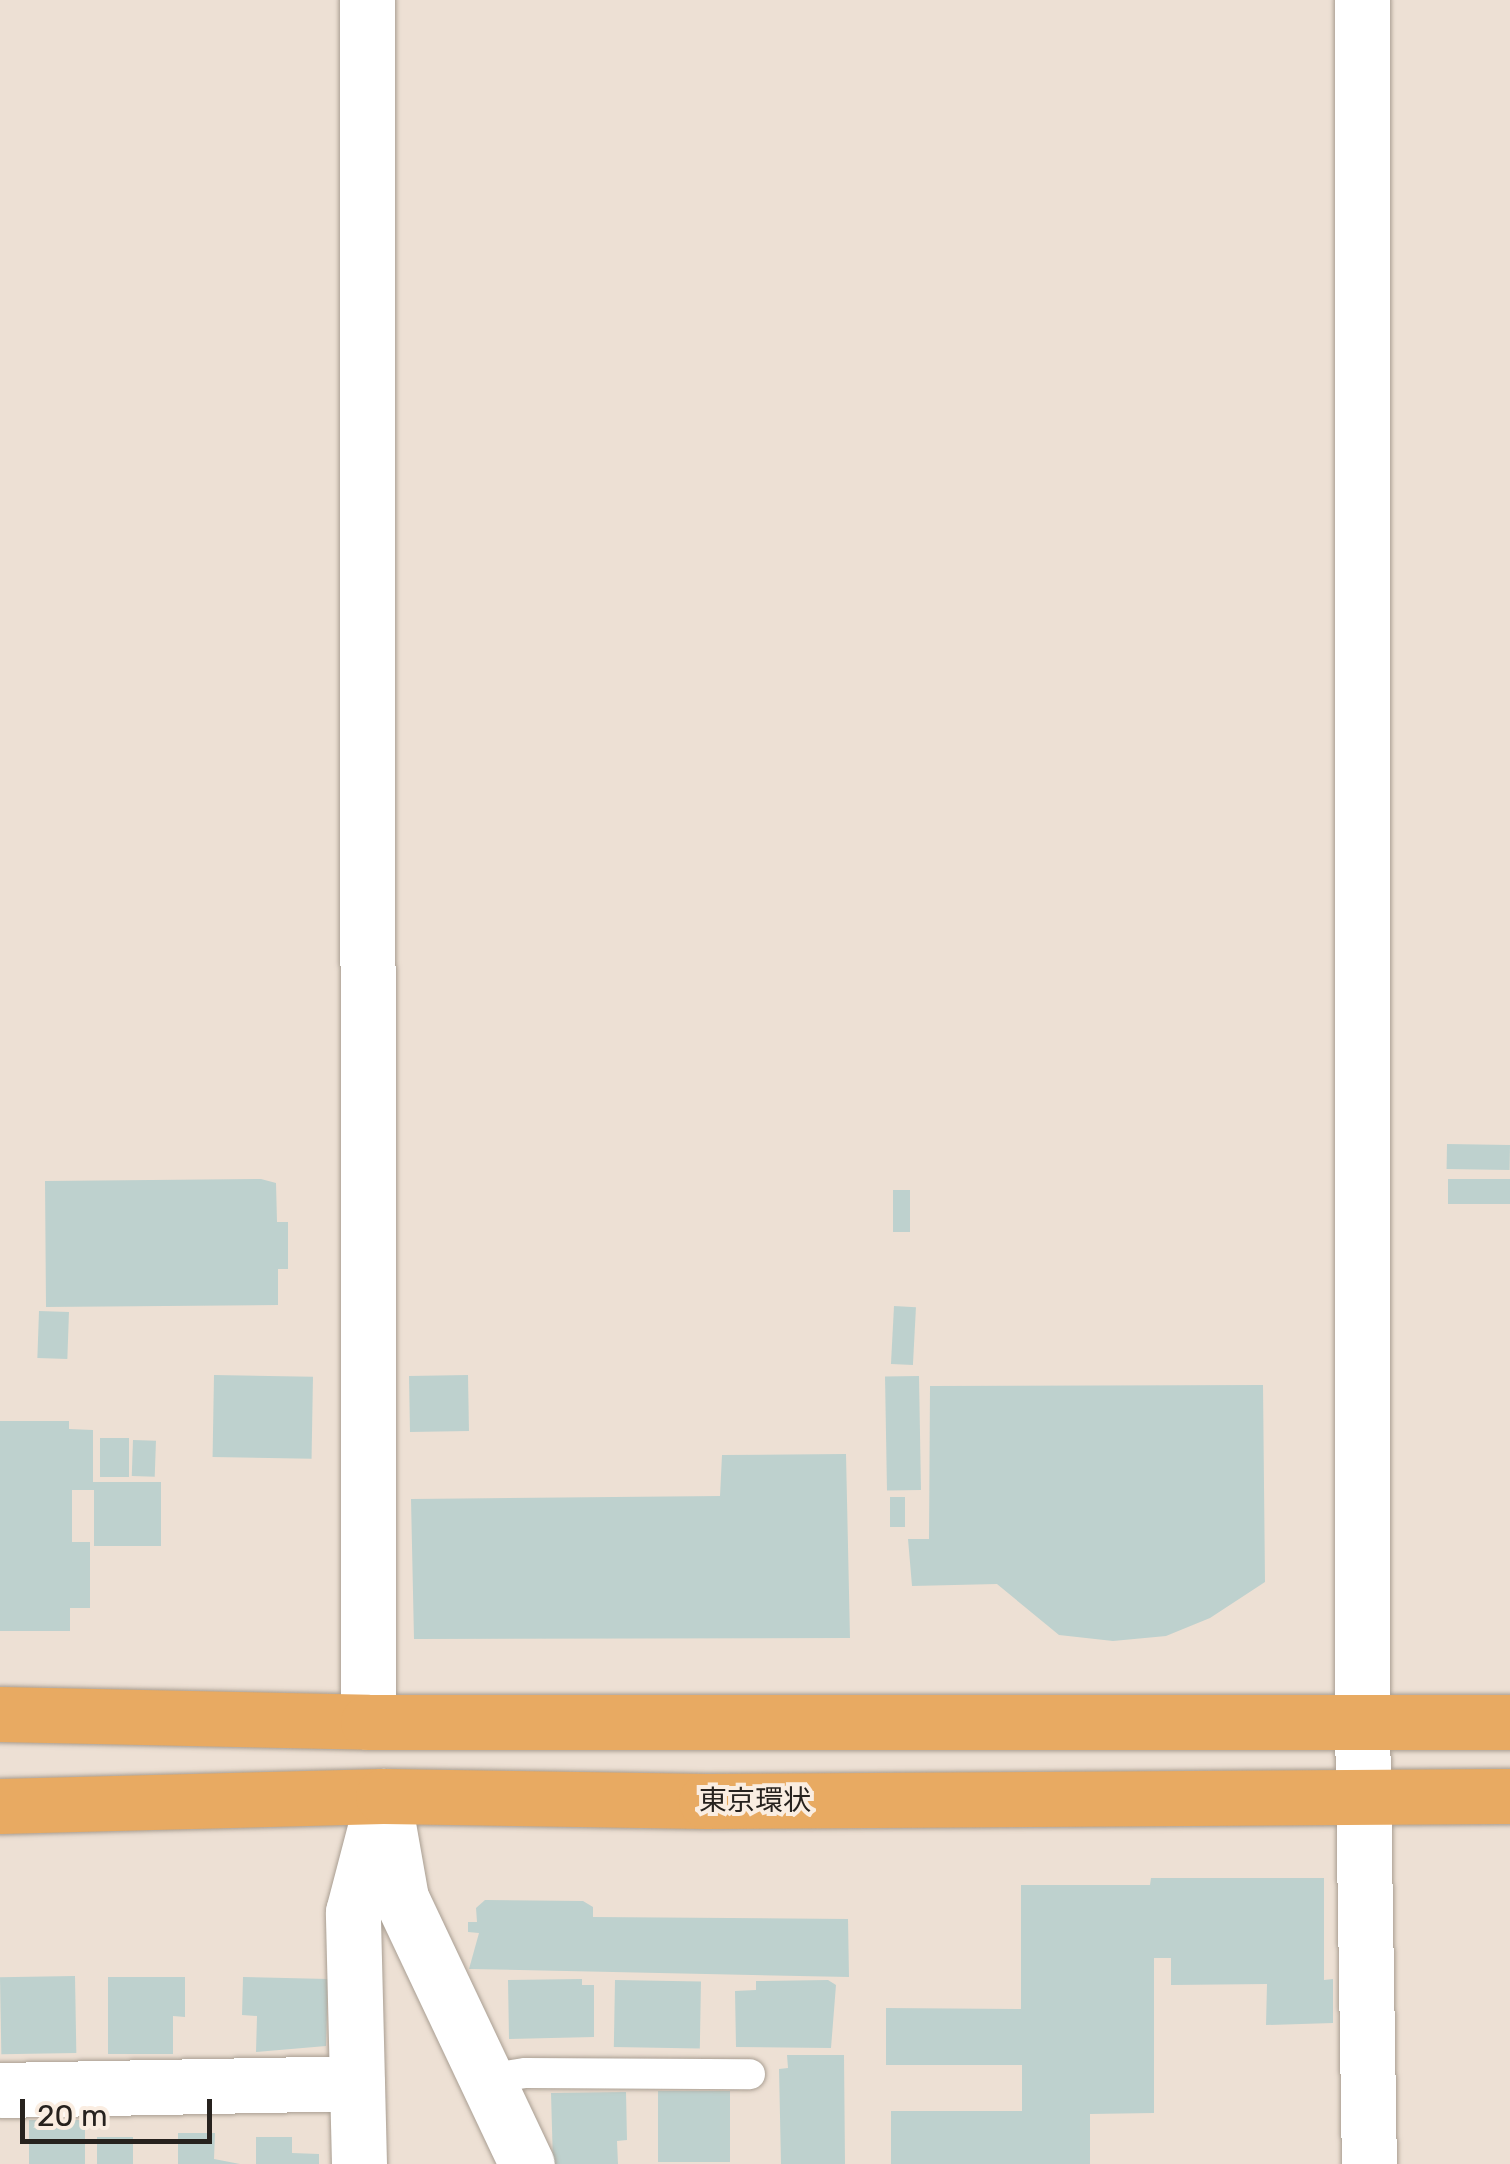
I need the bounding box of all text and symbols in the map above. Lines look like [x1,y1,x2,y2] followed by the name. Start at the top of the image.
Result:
[699,1784,811,1818] street label: 東京環状
[25,2079,218,2141] scale bar
[37,2098,108,2134] text: 20 m

